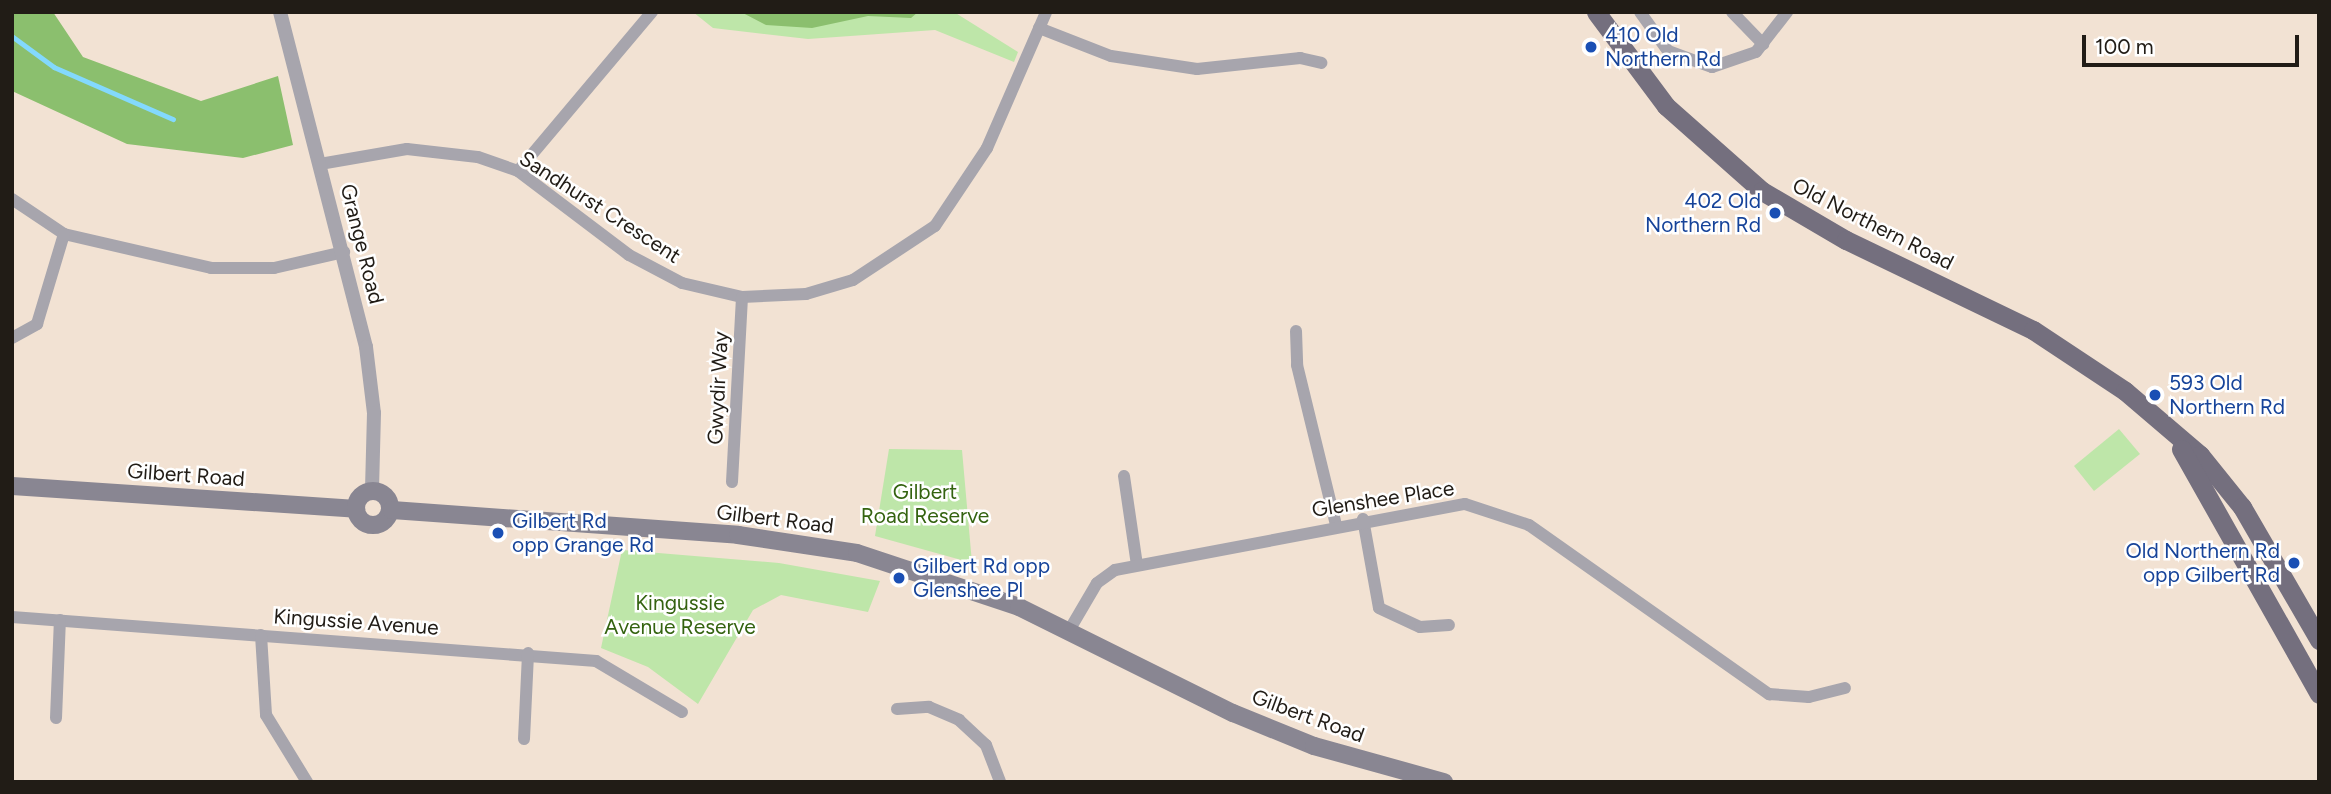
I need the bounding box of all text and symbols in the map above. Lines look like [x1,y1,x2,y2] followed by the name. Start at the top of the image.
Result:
[2086,21,2303,65] scale bar
[1605,22,1721,72] place label: 410 Old Northern Rd
[2095,34,2154,59] text: 100 m
[1583,39,1599,55] marker: 410 Old Northern Rd
[515,145,685,269] street label: Sandhurst Crescent
[1788,173,1958,275] street label: Old Northern Road
[335,181,389,307] street label: Grange Road
[1645,188,1761,238] place label: 402 Old Northern Rd
[1767,205,1783,221] marker: 402 Old Northern Rd
[702,331,734,445] street label: Gwydir Way
[2169,370,2285,420] place label: 593 Old Northern Rd
[2147,387,2163,403] marker: 593 Old Northern Rd
[126,458,246,492] street label: Gilbert Road
[1310,475,1456,523] street label: Glenshee Place
[861,479,989,529] park label: Gilbert Road Reserve
[715,499,835,539] street label: Gilbert Road
[512,508,654,558] place label: Gilbert Rd opp Grange Rd
[490,525,506,541] marker: Gilbert Rd opp Grange Rd
[2125,538,2280,588] place label: Old Northern Rd opp Gilbert Rd
[913,553,1050,603] place label: Gilbert Rd opp Glenshee Pl
[2286,555,2302,571] marker: Old Northern Rd opp Gilbert Rd
[891,570,907,586] marker: Gilbert Rd opp Glenshee Pl
[604,590,756,640] park label: Kingussie Avenue Reserve
[273,604,439,640] street label: Kingussie Avenue
[1248,684,1368,748] street label: Gilbert Road

